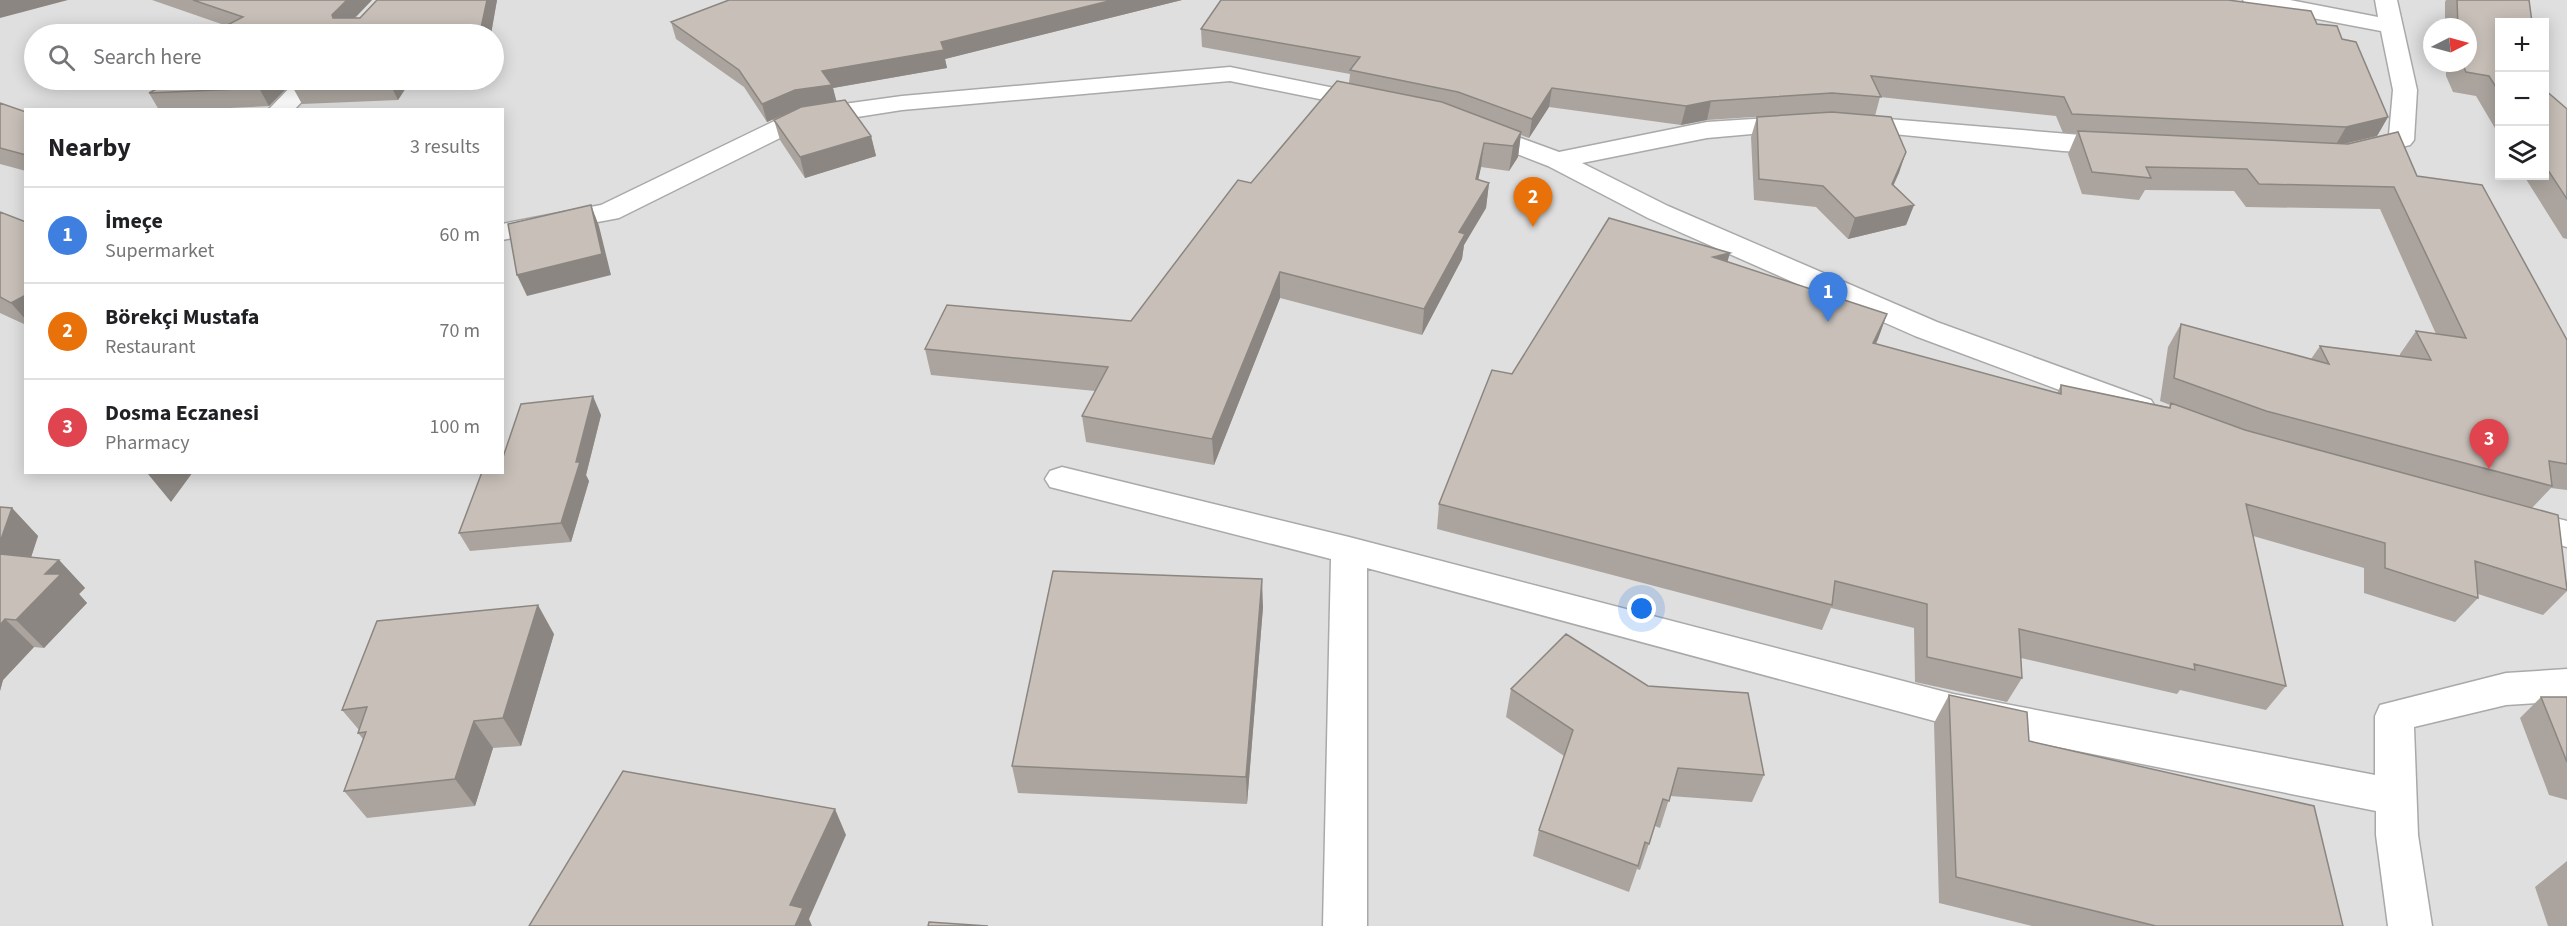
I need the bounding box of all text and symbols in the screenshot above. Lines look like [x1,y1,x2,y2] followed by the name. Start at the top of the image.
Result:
[2423,18,2477,72] north arrow
[2495,18,2549,180] map controls
[2495,18,2549,72] button: +
[24,24,504,90] search box
[45,41,78,74] icon: search
[93,41,201,73] text: Search here
[2495,72,2549,126] button: −
[2495,126,2549,180] button: layers
[48,129,131,166] text: Nearby
[410,133,480,161] text: 3 results
[1514,178,1552,227] pin: 2
[105,205,163,237] text: İmeçe
[62,221,73,249] text: 1
[440,221,480,249] text: 60 m
[105,237,214,265] text: Supermarket
[1808,272,1848,322] pin: 1
[105,301,259,333] text: Börekçi Mustafa
[62,317,73,345] text: 2
[440,317,480,345] text: 70 m
[105,333,196,361] text: Restaurant
[105,397,259,429] text: Dosma Eczanesi
[62,413,73,441] text: 3
[430,413,480,441] text: 100 m
[2470,420,2508,469] pin: 3
[105,429,189,457] text: Pharmacy
[1627,594,1656,623] your location

